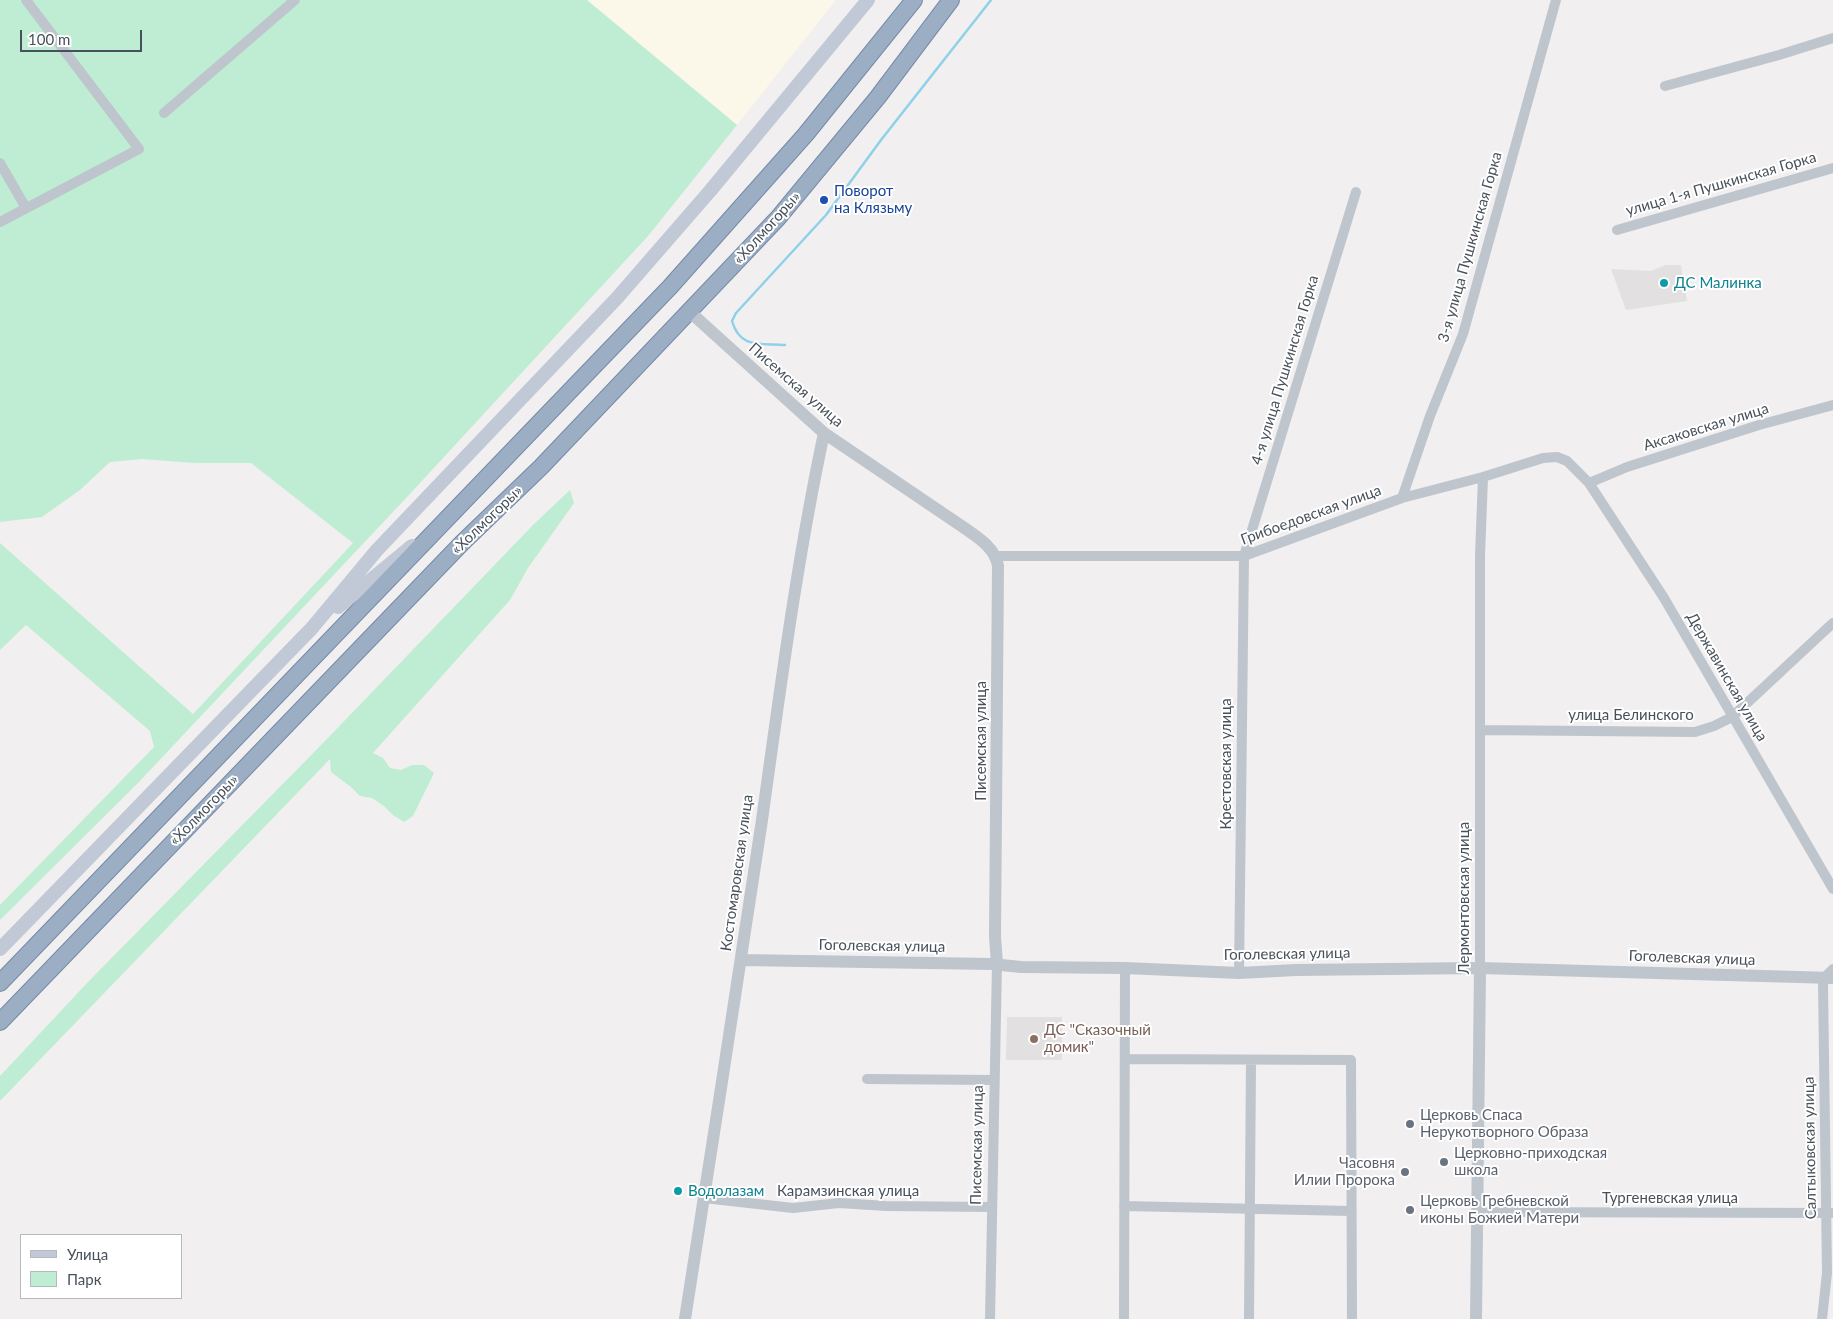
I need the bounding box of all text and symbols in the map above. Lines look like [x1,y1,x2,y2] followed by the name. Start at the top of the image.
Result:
[22,20,145,52] scale bar
[28,30,70,48] text: 100 m
[1624,148,1818,220] street label: улица 1-я Пушкинская Горка
[1434,150,1506,344] street label: 3-я улица Пушкинская Горка
[834,182,912,217] place label: Поворот на Клязьму
[730,188,804,268] street label: «Холмогоры»
[818,194,830,206] marker: Поворот на Клязьму
[1248,273,1322,467] street label: 4-я улица Пушкинская Горка
[1674,274,1762,292] place label: ДС Малинка
[1658,277,1670,289] marker: ДС Малинка
[745,339,847,431] street label: Писемская улица
[1641,399,1771,455] street label: Аксаковская улица
[1238,481,1384,549] street label: Грибоедовская улица
[448,482,526,558] street label: «Холмогоры»
[1683,609,1771,745] street label: Державинская улица
[972,681,990,801] street label: Писемская улица
[1217,698,1235,830] street label: Крестовская улица
[1568,706,1694,724] street label: улица Белинского
[166,771,242,849] street label: «Холмогоры»
[717,794,757,952] street label: Костомаровская улица
[1455,822,1473,974] street label: Лермонтовская улица
[818,936,946,956] street label: Гоголевская улица
[1223,944,1351,964] street label: Гоголевская улица
[1628,947,1756,969] street label: Гоголевская улица
[1044,1021,1151,1056] place label: ДС "Сказочный домик"
[1028,1033,1040,1045] marker: ДС "Сказочный домик"
[1800,1077,1820,1219] street label: Салтыковская улица
[967,1085,987,1205] street label: Писемская улица
[1420,1106,1589,1141] place label: Церковь Спаса Нерукотворного Образа
[1404,1118,1416,1130] marker: Церковь Спаса Нерукотворного Образа
[1454,1144,1607,1179] place label: Церковно-приходская школа
[1294,1154,1395,1189] place label: Часовня Илии Пророка
[1438,1156,1450,1168] marker: Церковно-приходская школа
[1399,1166,1411,1178] marker: Часовня Илии Пророка
[688,1182,764,1200] place label: Водолазам
[777,1182,919,1200] street label: Карамзинская улица
[672,1185,684,1197] marker: Водолазам
[1602,1189,1738,1207] street label: Тургеневская улица
[1420,1192,1579,1227] place label: Церковь Гребневской иконы Божией Матери
[1404,1204,1416,1216] marker: Церковь Гребневской иконы Божией Матери
[20,1234,182,1299] legend
[67,1245,108,1263] text: Улица
[67,1270,101,1288] text: Парк

